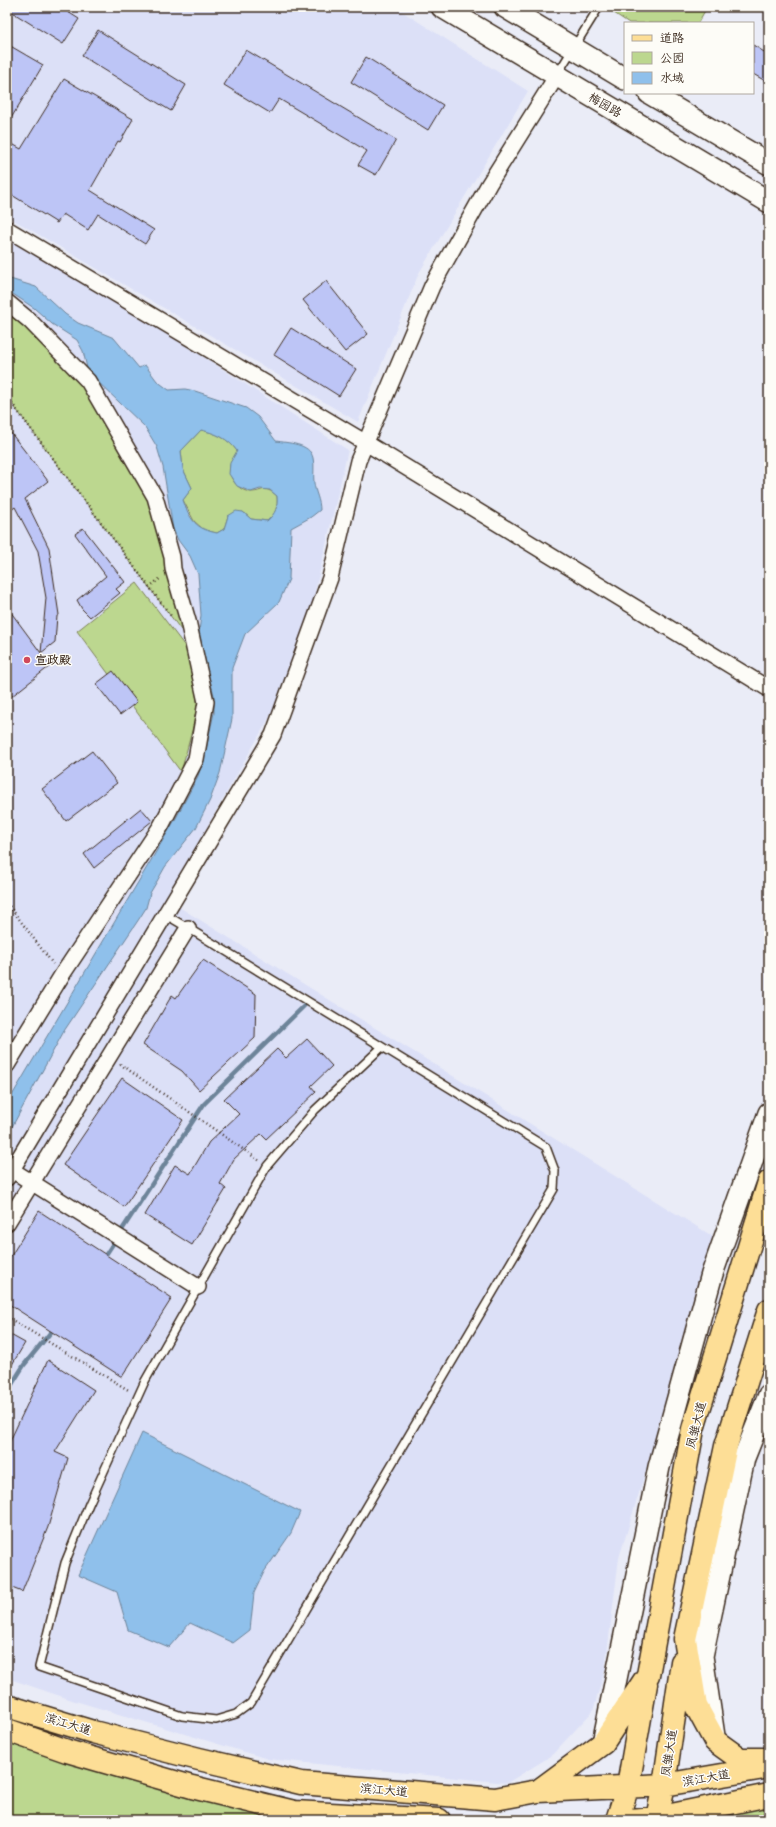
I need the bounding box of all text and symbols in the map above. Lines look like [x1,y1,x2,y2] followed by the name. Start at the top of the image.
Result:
[624,22,754,94] legend
[660,31,684,45] text: 道路
[660,51,684,65] text: 公园
[660,71,684,85] text: 水域
[586,90,624,120] street label: 梅园路
[35,653,71,667] place label: 宣政殿
[22,655,32,665] marker: 宣政殿
[683,1400,709,1450] street label: 凤雏大道
[43,1710,93,1738] street label: 滨江大道
[659,1728,679,1778] street label: 凤雏大道
[681,1767,731,1789] street label: 滨江大道
[359,1781,409,1799] street label: 滨江大道

